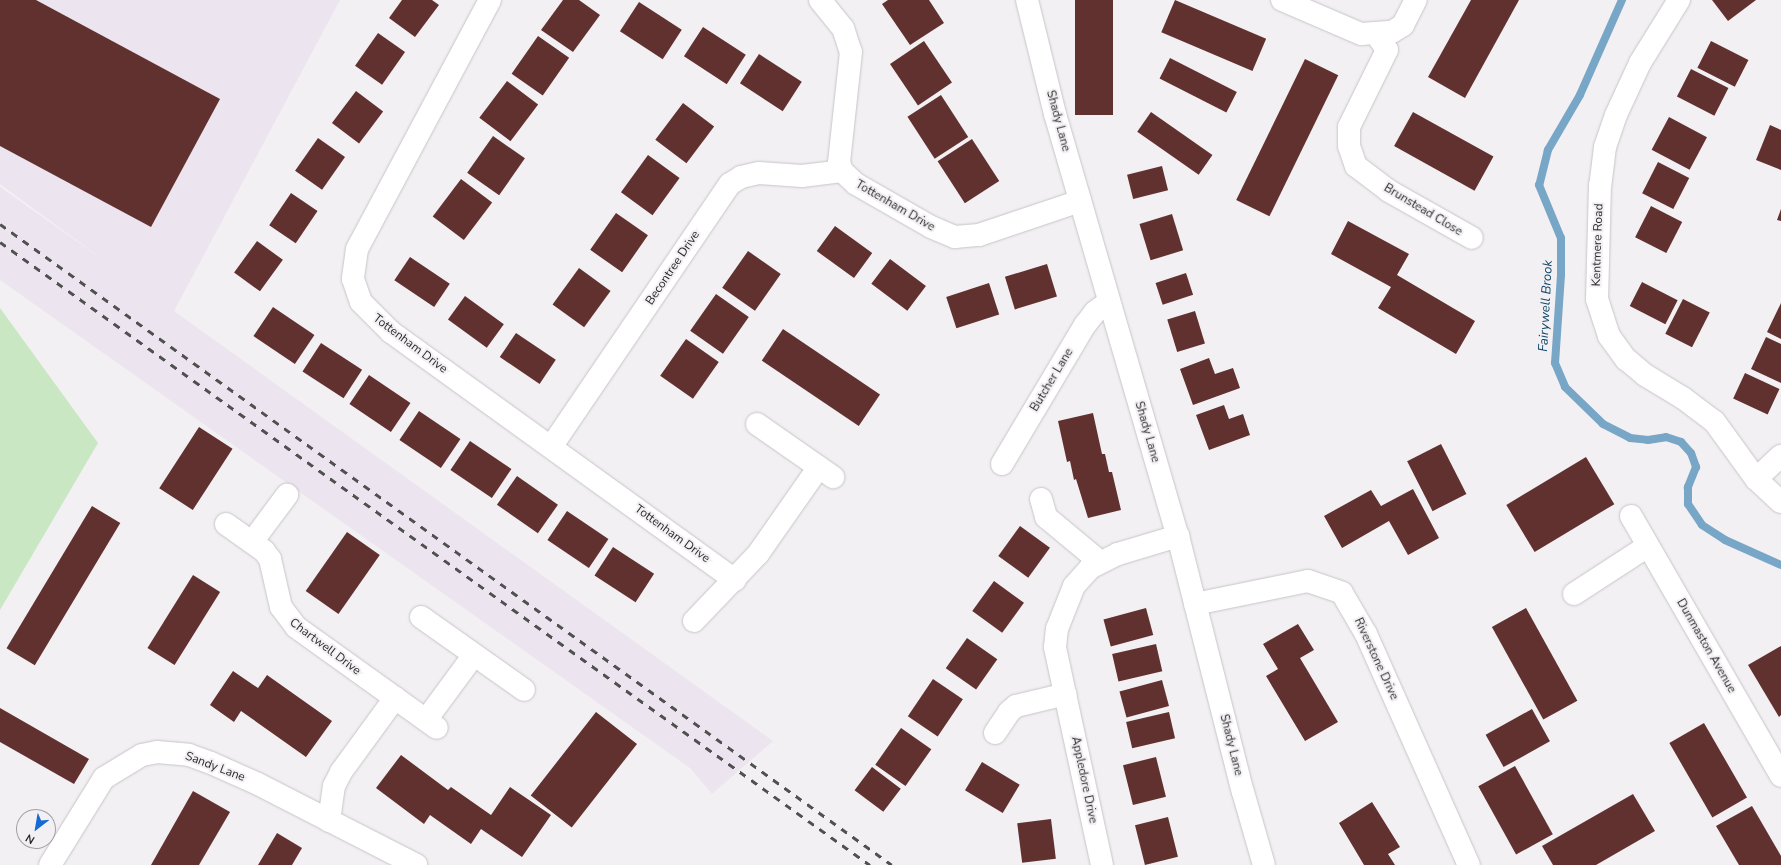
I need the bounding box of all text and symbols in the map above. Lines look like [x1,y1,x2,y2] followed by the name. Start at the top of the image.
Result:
[1043,89,1073,153] street label: Shady Lane
[853,177,937,235] street label: Tottenham Drive
[1381,181,1465,239] street label: Brunstead Close
[1589,203,1607,287] street label: Kentmere Road
[643,228,703,308] street label: Becontree Drive
[1536,260,1556,352] water label: Fairywell Brook
[370,311,450,377] street label: Tottenham Drive
[1027,346,1077,414] street label: Butcher Lane
[1131,400,1163,464] street label: Shady Lane
[632,502,712,566] street label: Tottenham Drive
[1673,596,1739,696] street label: Dunmaston Avenue
[287,616,363,678] street label: Chartwell Drive
[1351,616,1401,702] street label: Riverstone Drive
[1216,713,1246,777] street label: Shady Lane
[1068,735,1100,825] street label: Appledore Drive
[183,749,247,785] street label: Sandy Lane
[16,809,56,849] north arrow
[23,830,37,847] text: N

